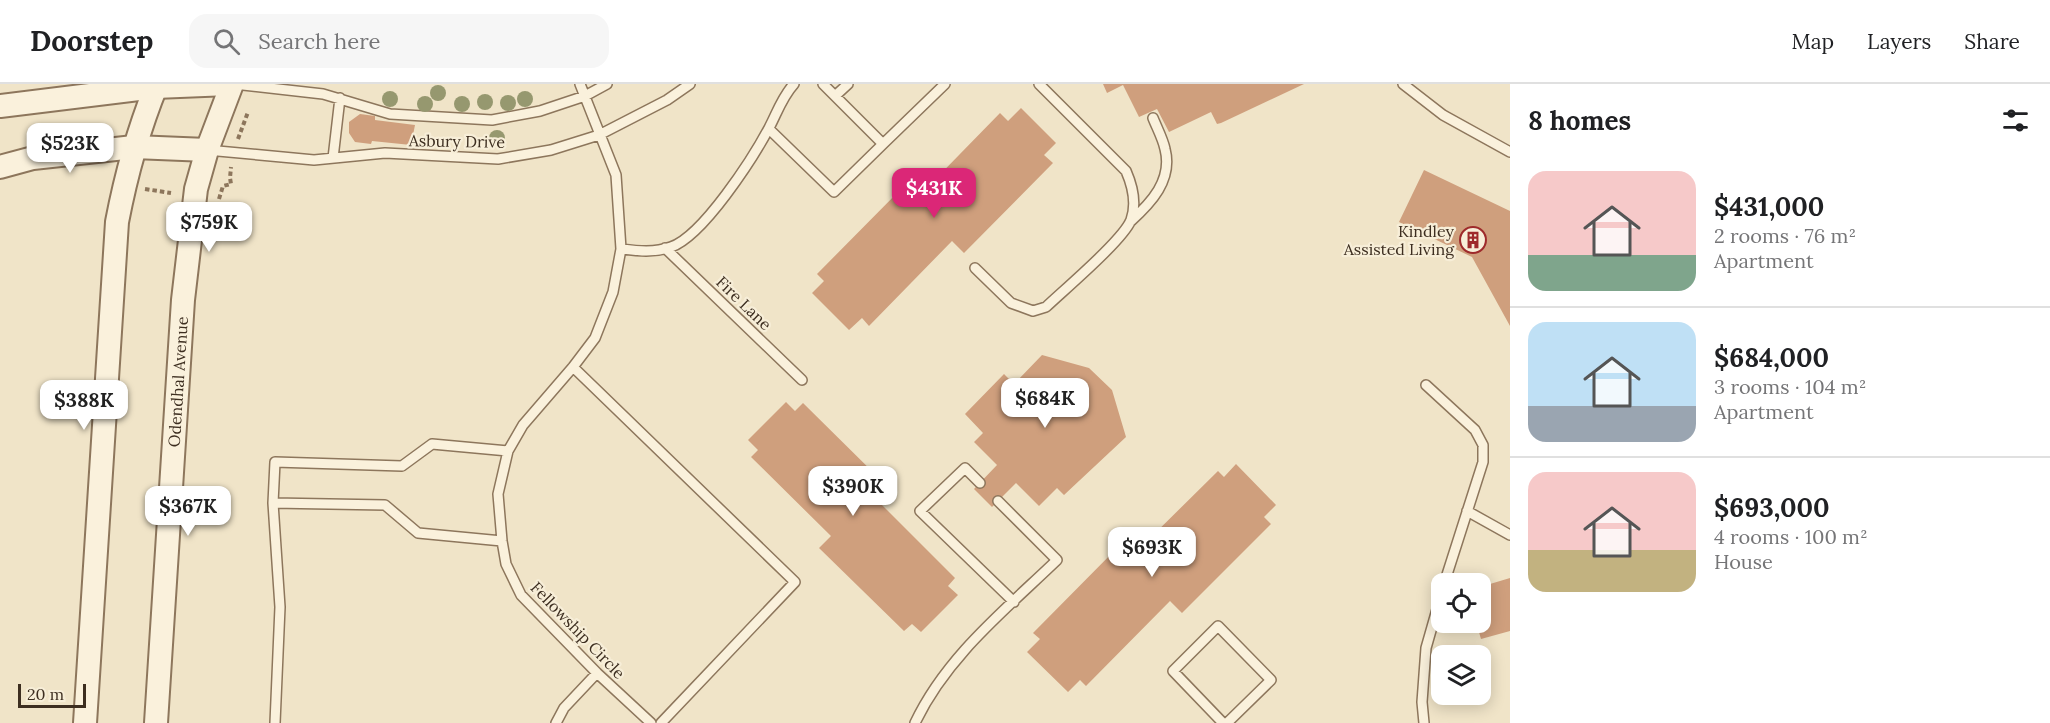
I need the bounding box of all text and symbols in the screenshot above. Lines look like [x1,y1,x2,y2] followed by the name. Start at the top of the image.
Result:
[189,14,609,68] search box
[30,23,153,59] text: Doorstep
[210,25,243,58] icon: search
[258,27,380,55] text: Search here
[1791,28,1834,55] text: Map
[1867,28,1931,55] text: Layers
[1964,28,2020,55] text: Share
[1528,104,1631,137] text: 8 homes
[1999,104,2032,137] icon: filters
[28,123,112,174] pin: $523K
[41,130,99,155] text: $523K
[408,130,506,152] street label: Asbury Drive
[892,168,976,219] pin: $431K
[906,175,962,200] text: $431K
[1714,190,1824,223] text: $431,000
[1576,195,1648,267] icon: home
[167,202,251,253] pin: $759K
[180,209,238,234] text: $759K
[1343,221,1455,259] place label: Kindley Assisted Living
[1714,223,1856,248] text: 2 rooms · 76 m²
[1458,225,1488,255] building icon: Kindley Assisted Living
[1714,248,1814,273] text: Apartment
[712,272,776,334] street label: Fire Lane
[164,315,192,448] street label: Odendhal Avenue
[1714,341,1829,374] text: $684,000
[1576,346,1648,418] icon: home
[1714,374,1866,399] text: 3 rooms · 104 m²
[1003,378,1087,429] pin: $684K
[42,380,126,431] pin: $388K
[1015,385,1075,410] text: $684K
[54,387,114,412] text: $388K
[1714,399,1814,424] text: Apartment
[811,466,895,517] pin: $390K
[822,473,884,498] text: $390K
[146,486,230,537] pin: $367K
[1714,491,1830,524] text: $693,000
[159,493,217,518] text: $367K
[1576,496,1648,568] icon: home
[1714,524,1868,549] text: 4 rooms · 100 m²
[1110,527,1194,578] pin: $693K
[1122,534,1182,559] text: $693K
[1714,549,1773,574] text: House
[1431,573,1491,705] map controls
[1431,573,1491,633] button: locate
[527,577,630,683] street label: Fellowship Circle
[1431,645,1491,705] button: layers
[18,681,86,708] scale bar
[27,684,64,704] text: 20 m

